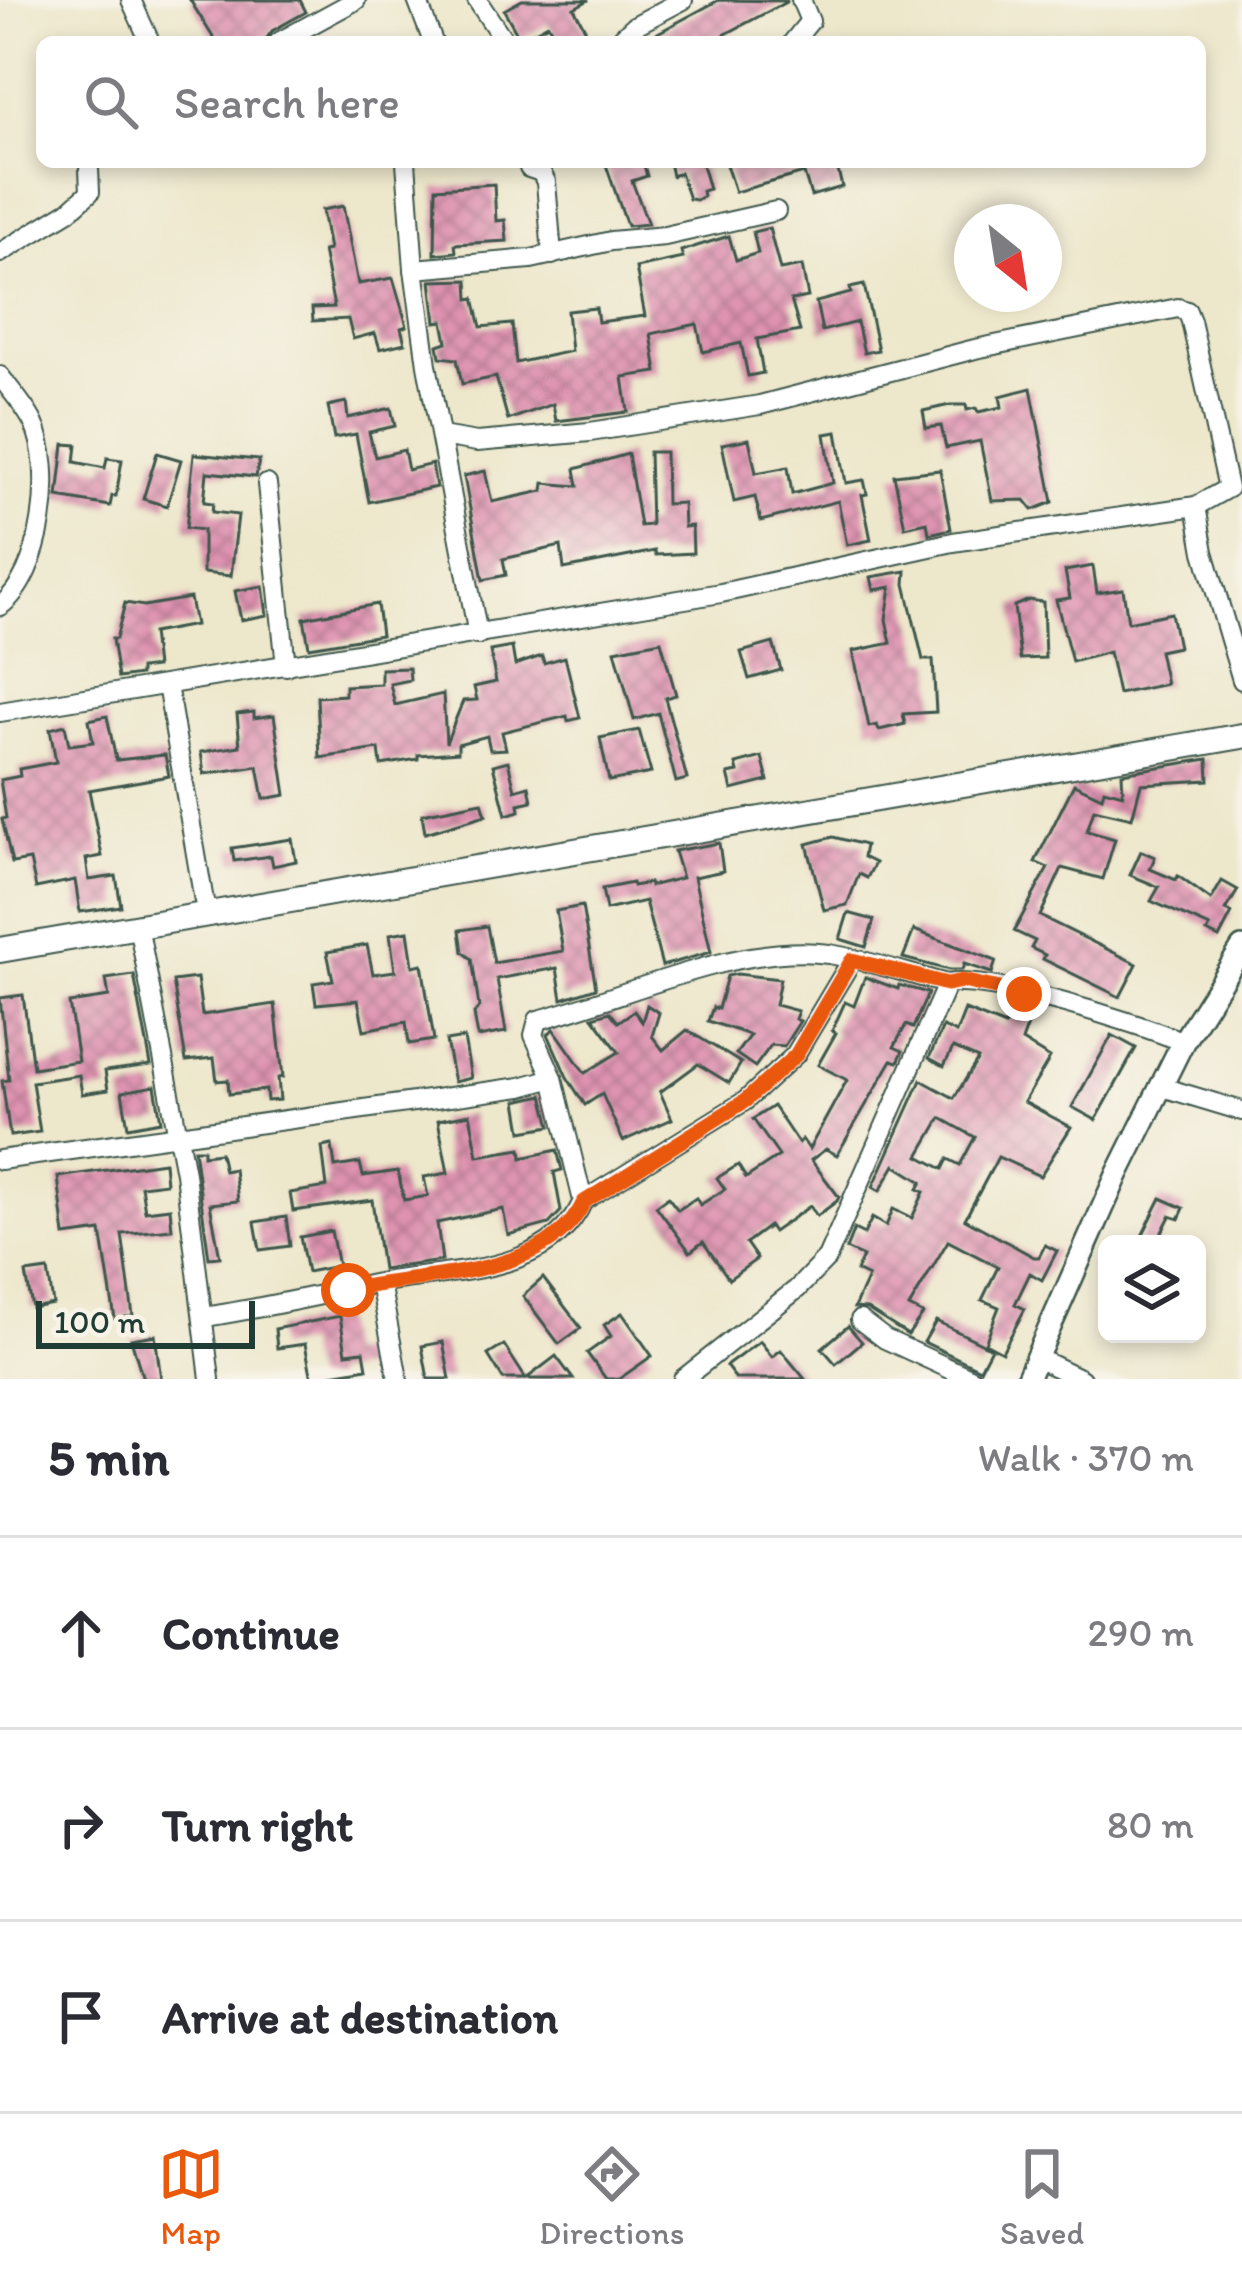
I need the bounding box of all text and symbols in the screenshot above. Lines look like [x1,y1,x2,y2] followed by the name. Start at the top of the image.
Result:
[36,36,1206,168] search box
[78,69,144,135] icon: search
[174,75,400,129] text: Search here
[954,204,1062,312] north arrow
[997,967,1051,1021] route end
[1098,1235,1206,1343] map controls
[1098,1235,1206,1343] button: layers
[321,1263,375,1317] route start
[36,1295,255,1348] scale bar
[54,1302,145,1341] text: 100 m
[48,1427,169,1488] text: 5 min
[978,1434,1194,1481] text: Walk · 370 m
[48,1600,114,1666] icon: ahead
[162,1606,340,1660] text: Continue
[1087,1609,1194,1656] text: 290 m
[48,1792,114,1858] icon: right
[162,1798,353,1852] text: Turn right
[1107,1801,1194,1848] text: 80 m
[48,1984,114,2050] icon: arrive
[162,1990,558,2044] text: Arrive at destination
[158,2141,224,2252] tab: Map
[539,2141,684,2252] tab: Directions
[1000,2141,1084,2252] tab: Saved

